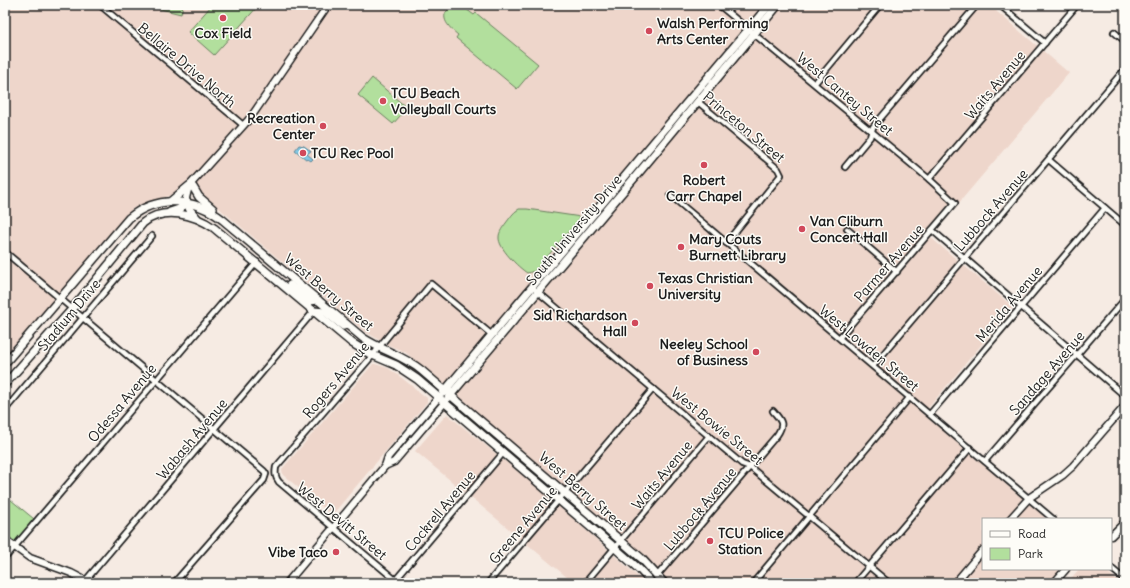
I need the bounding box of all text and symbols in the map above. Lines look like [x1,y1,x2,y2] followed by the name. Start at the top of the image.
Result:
[218,13,228,23] marker: Cox Field
[657,14,769,48] place label: Walsh Performing Arts Center
[134,19,240,111] street label: Bellaire Drive North
[195,24,252,42] place label: Cox Field
[644,26,654,36] marker: Walsh Performing Arts Center
[961,47,1029,123] street label: Waits Avenue
[793,49,897,140] street label: West Cantey Street
[391,84,497,118] place label: TCU Beach Volleyball Courts
[699,88,789,167] street label: Princeton Street
[378,96,388,106] marker: TCU Beach Volleyball Courts
[247,109,315,143] place label: Recreation Center
[318,121,328,131] marker: Recreation Center
[311,144,394,162] place label: TCU Rec Pool
[298,148,308,158] marker: TCU Rec Pool
[699,160,709,170] marker: Robert Carr Chapel
[950,165,1032,255] street label: Lubbock Avenue
[522,171,626,289] street label: South University Drive
[666,171,742,205] place label: Robert Carr Chapel
[810,212,888,246] place label: Van Cliburn Concert Hall
[850,220,928,306] street label: Parmer Avenue
[797,224,807,234] marker: Van Cliburn Concert Hall
[689,230,786,264] place label: Mary Couts Burnett Library
[676,242,686,252] marker: Mary Couts Burnett Library
[281,249,378,335] street label: West Berry Street
[972,262,1046,346] street label: Merida Avenue
[658,269,753,303] place label: Texas Christian University
[34,275,104,355] street label: Stadium Drive
[645,281,655,291] marker: Texas Christian University
[815,301,923,395] street label: West Lowden Street
[533,306,627,340] place label: Sid Richardson Hall
[630,318,640,328] marker: Sid Richardson Hall
[1006,327,1088,419] street label: Sandage Avenue
[660,335,749,369] place label: Neeley School of Business
[299,338,373,422] street label: Rogers Avenue
[751,347,761,357] marker: Neeley School of Business
[84,360,160,446] street label: Odessa Avenue
[667,383,767,469] street label: West Bowie Street
[153,395,231,483] street label: Wabash Avenue
[628,437,696,513] street label: Waits Avenue
[535,448,631,534] street label: West Berry Street
[660,464,740,554] street label: Lubbock Avenue
[401,467,479,555] street label: Cockrell Avenue
[293,478,391,564] street label: West Devitt Street
[485,482,561,568] street label: Greene Avenue
[982,518,1112,570] legend
[718,524,784,558] place label: TCU Police Station
[1018,526,1046,541] text: Road
[705,536,715,546] marker: TCU Police Station
[268,543,328,561] place label: Vibe Taco
[1018,546,1043,561] text: Park
[331,547,341,557] marker: Vibe Taco

